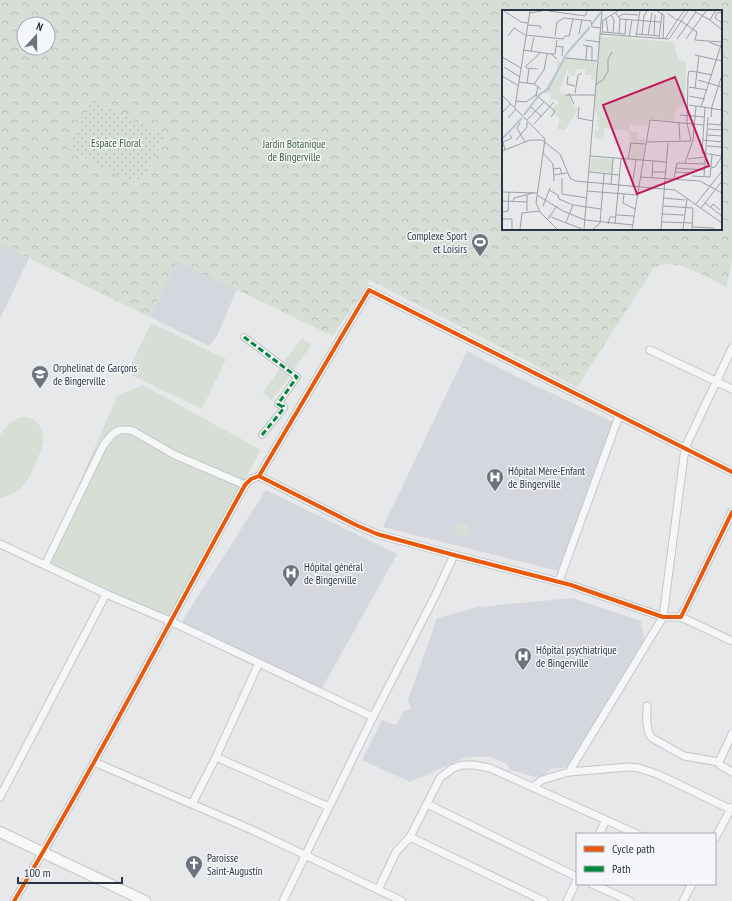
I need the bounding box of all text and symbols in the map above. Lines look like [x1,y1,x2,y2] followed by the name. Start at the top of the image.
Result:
[502,10,722,230] inset map
[16,16,56,56] north arrow
[34,19,45,34] text: N
[91,136,141,150] park label: Espace Floral
[261,137,326,164] park label: Jardin Botanique de Bingerville
[407,229,467,256] place label: Complexe Sport et Loisirs
[470,232,490,257] sports icon: Complexe Sport et Loisirs
[53,361,138,388] place label: Orphelinat de Garçons de Bingerville
[30,364,50,389] school or university icon: Orphelinat de Garçons de Bingerville
[508,464,585,491] place label: Hôpital Mère-Enfant de Bingerville
[485,467,505,492] hospital icon: Hôpital Mère-Enfant de Bingerville
[304,560,363,587] place label: Hôpital général de Bingerville
[281,563,301,588] hospital icon: Hôpital général de Bingerville
[536,643,617,670] place label: Hôpital psychiatrique de Bingerville
[513,646,533,671] hospital icon: Hôpital psychiatrique de Bingerville
[576,833,716,885] legend
[612,841,655,856] text: Cycle path
[207,851,263,878] place label: Paroisse Saint-Augustin
[184,854,204,879] church icon: Paroisse Saint-Augustin
[18,859,122,885] scale bar
[612,861,630,876] text: Path
[24,865,51,880] text: 100 m

